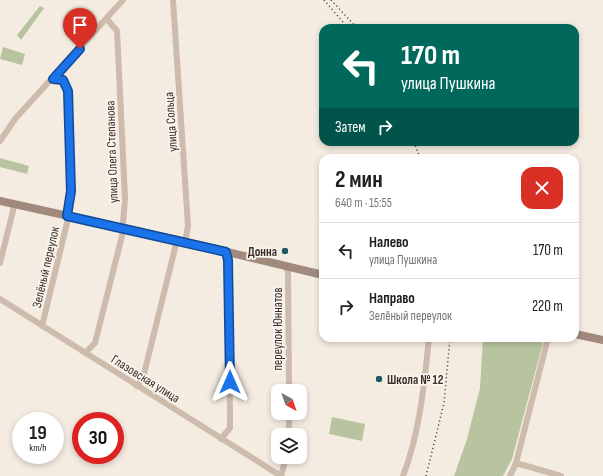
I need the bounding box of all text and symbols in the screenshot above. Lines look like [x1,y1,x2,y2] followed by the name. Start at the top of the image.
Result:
[63,8,97,49] pin
[69,14,91,36] icon: arrive
[401,39,460,72] text: 170 m
[335,40,387,92] icon: left
[401,73,495,94] text: улица Пушкина
[161,91,181,152] street label: улица Сольца
[102,100,122,204] street label: улица Олега Степанова
[374,116,396,138] icon: right
[335,118,366,137] text: Затем
[335,165,383,194] text: 2 мин
[521,167,563,209] button: close
[335,195,392,211] text: 640 m · 15:55
[29,225,63,309] street label: Зелёный переулок
[369,233,409,252] text: Налево
[335,240,357,262] icon: left
[533,241,563,260] text: 170 m
[248,244,277,260] place label: Донна
[280,246,290,256] marker: Донна
[369,252,437,268] text: улица Пушкина
[270,288,286,370] street label: переулок Юннатов
[369,289,415,308] text: Направо
[335,296,357,318] icon: right
[532,297,563,316] text: 220 m
[369,308,452,324] text: Зелёный переулок
[108,351,183,406] street label: Глазовская улица
[209,361,251,403] position arrow
[387,372,444,388] place label: Школа № 12
[374,374,384,384] marker: Школа № 12
[271,384,307,420] north arrow
[271,384,307,464] map controls
[72,412,124,464] speed limit sign: 30
[29,421,47,445] text: 19
[271,428,307,464] button: layers
[29,442,47,454] text: km/h

